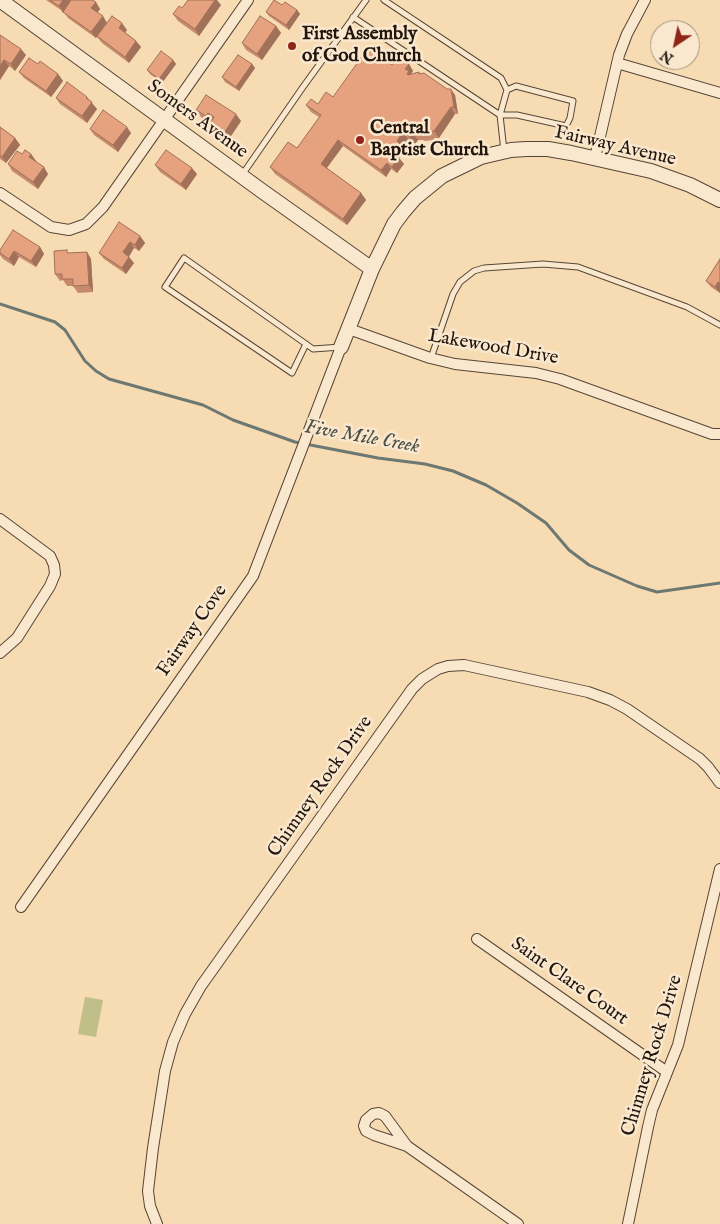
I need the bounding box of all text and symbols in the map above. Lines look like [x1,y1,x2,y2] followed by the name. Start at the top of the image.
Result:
[650,20,700,70] north arrow
[302,24,422,68] place label: First Assembly of God Church
[286,40,298,52] marker: First Assembly of God Church
[657,46,677,67] text: N
[142,76,252,164] street label: Somers Avenue
[370,118,489,162] place label: Central Baptist Church
[552,122,678,172] street label: Fairway Avenue
[354,134,366,146] marker: Central Baptist Church
[426,325,560,371] street label: Lakewood Drive
[303,416,421,460] water label: Five Mile Creek
[153,581,233,681] street label: Fairway Cove
[264,712,378,862] street label: Chimney Rock Drive
[506,933,632,1031] street label: Saint Clare Court
[618,973,688,1139] street label: Chimney Rock Drive

